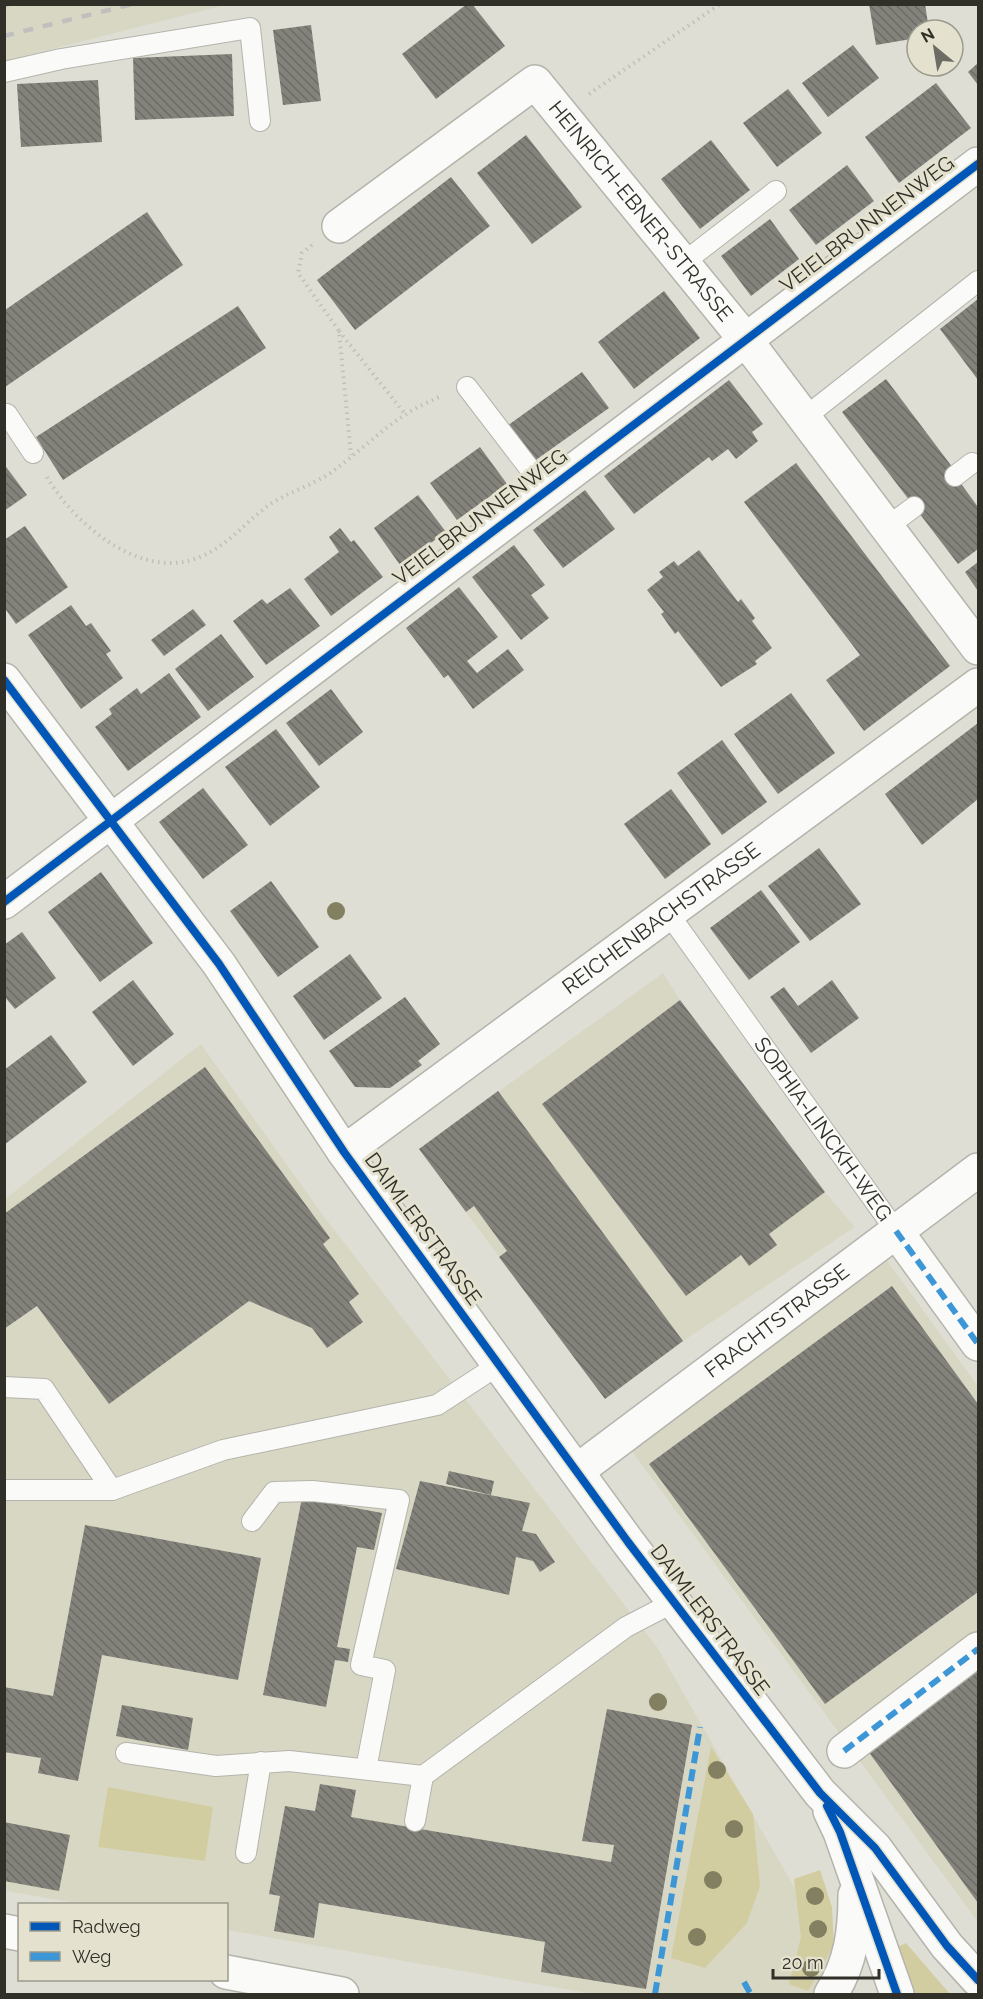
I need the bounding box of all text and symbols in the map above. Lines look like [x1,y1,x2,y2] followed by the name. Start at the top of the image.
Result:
[905,18,965,78] north arrow
[918,24,938,47] text: N
[544,96,738,326] street label: HEINRICH-EBNER-STRASSE
[775,150,959,297] street label: VEIELBRUNNENWEG
[388,443,572,590] street label: VEIELBRUNNENWEG
[557,837,765,999] street label: REICHENBACHSTRASSE
[749,1032,898,1226] street label: SOPHIA-LINCKH-WEG
[360,1148,487,1310] street label: DAIMLERSTRASSE
[700,1258,854,1383] street label: FRACHTSTRASSE
[646,1539,775,1700] street label: DAIMLERSTRASSE
[18,1903,228,1981] legend
[72,1916,141,1937] text: Radweg
[773,1942,880,1980] scale bar
[72,1946,111,1967] text: Weg
[782,1952,824,1973] text: 20 m

